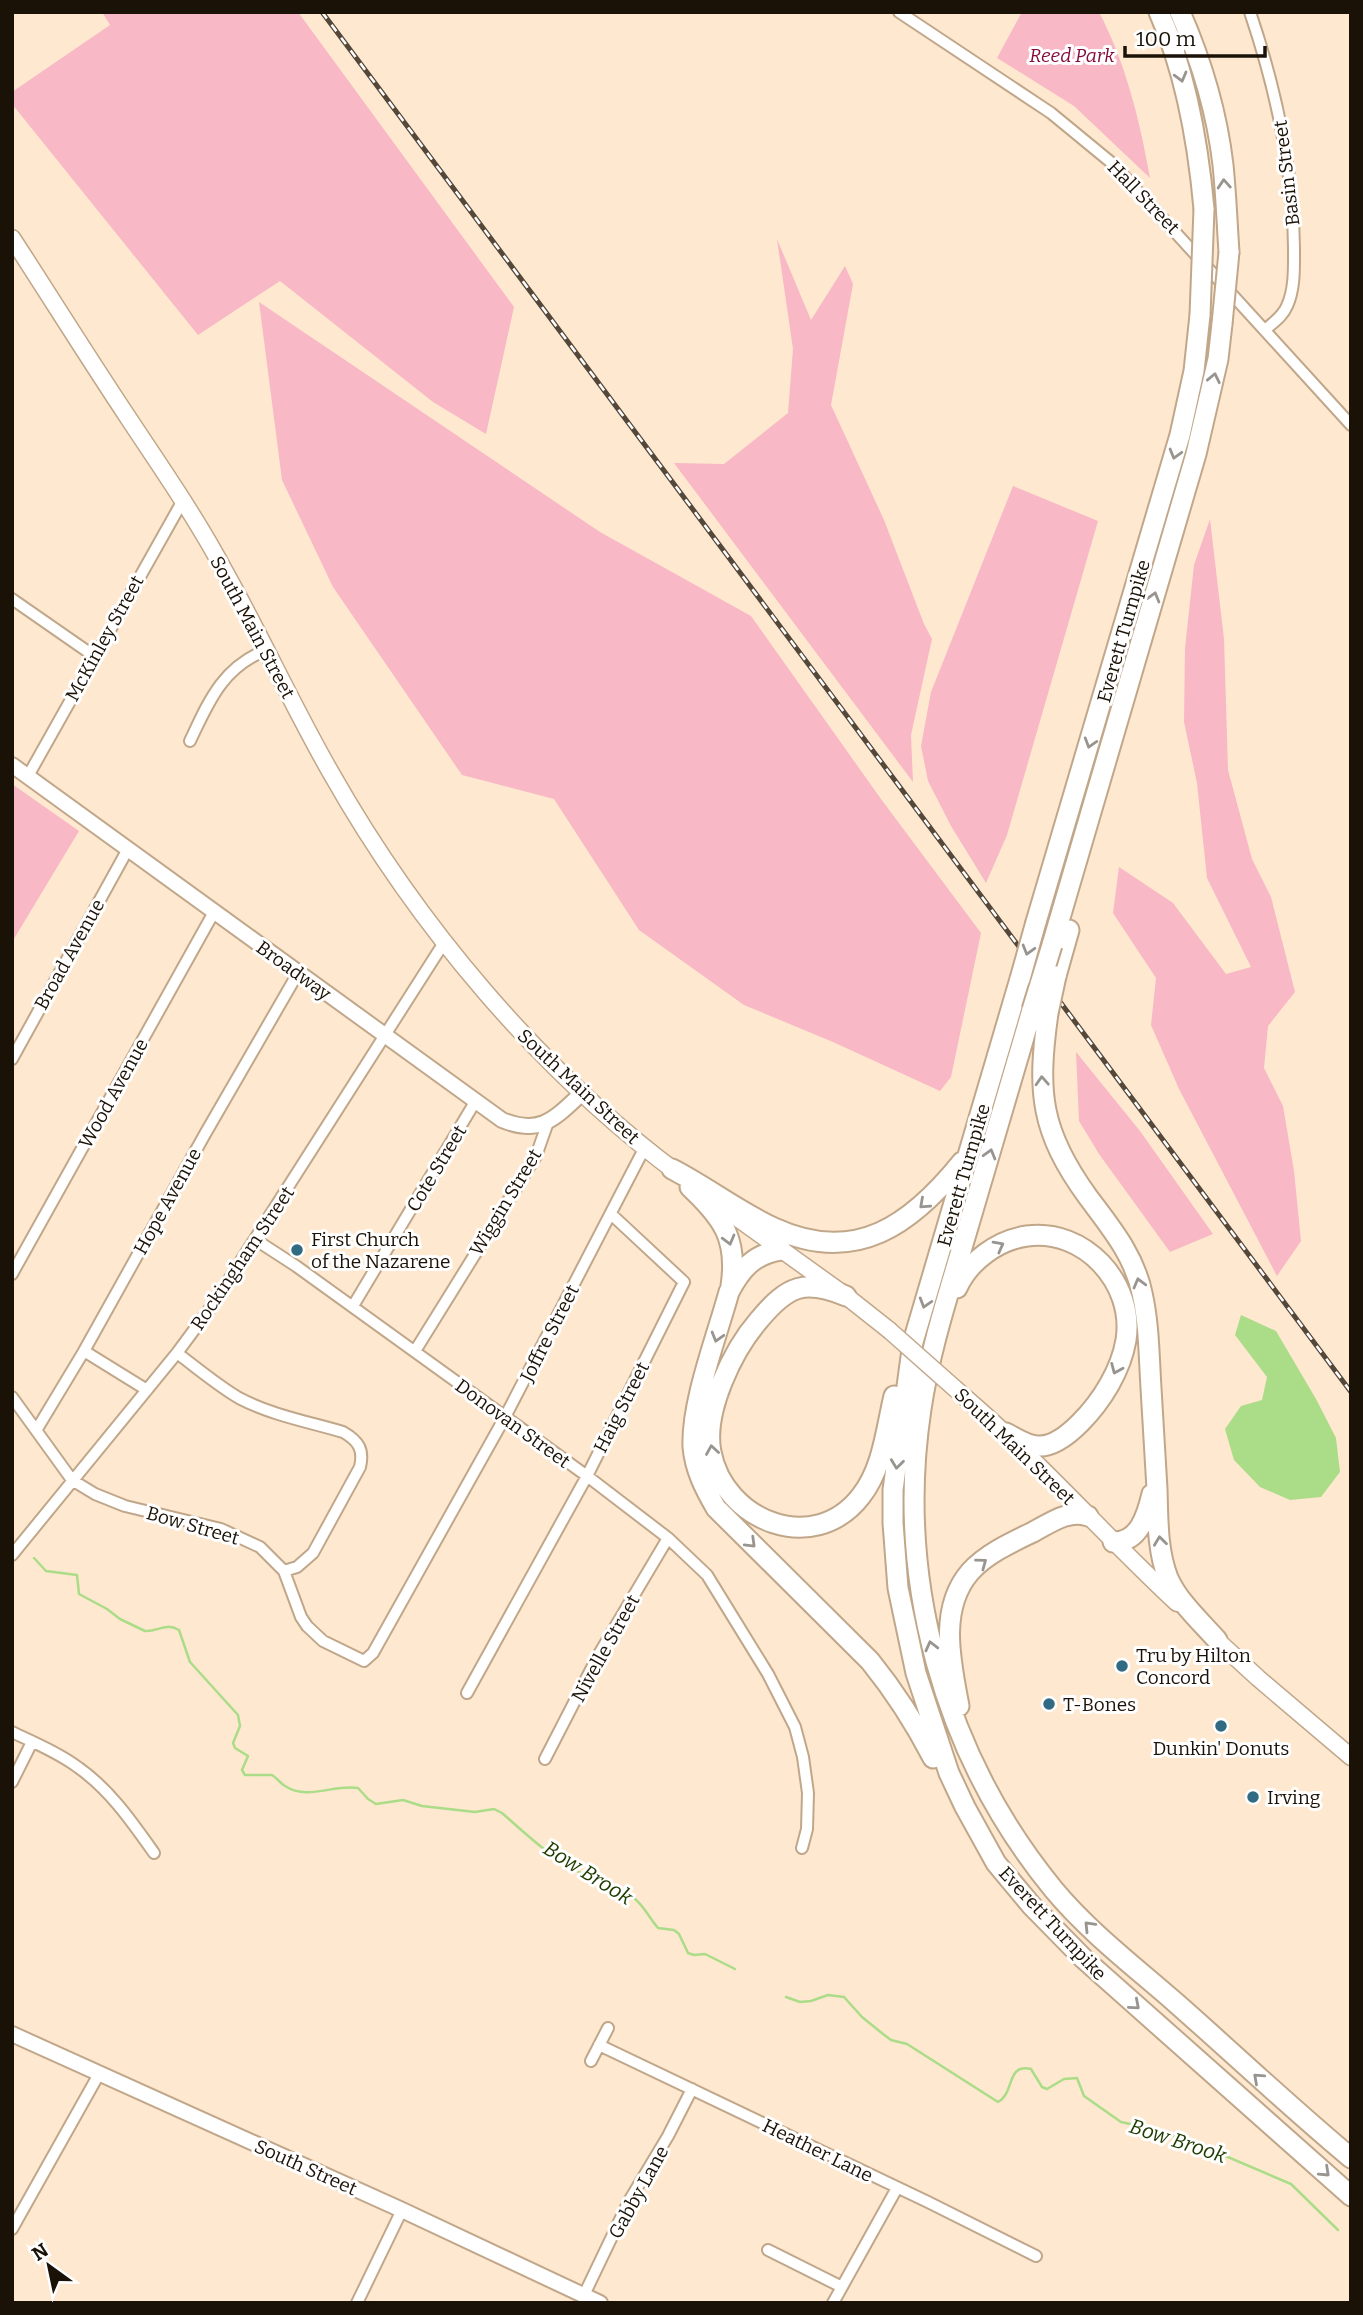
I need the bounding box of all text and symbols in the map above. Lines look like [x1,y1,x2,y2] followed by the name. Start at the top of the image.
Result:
[1125,14,1265,58] scale bar
[1136,26,1196,52] text: 100 m
[1029,44,1115,67] park label: Reed Park
[1173,70,1187,82] one-way arrow
[1269,119,1304,227] street label: Basin Street
[1103,156,1185,239] street label: Hall Street
[1217,179,1232,190] one-way arrow
[1206,372,1221,384] one-way arrow
[1168,448,1183,460] one-way arrow
[205,552,300,703] street label: South Main Street
[1092,557,1155,705] street label: Everett Turnpike
[60,571,149,705] street label: McKinley Street
[1146,591,1161,603] one-way arrow
[1083,737,1098,749] one-way arrow
[30,895,109,1014] street label: Broad Avenue
[252,936,336,1006] street label: Broadway
[1022,944,1036,956] one-way arrow
[513,1024,644,1149] street label: South Main Street
[74,1034,153,1152] street label: Wood Avenue
[1035,1076,1050,1087] one-way arrow
[932,1101,995,1249] street label: Everett Turnpike
[402,1121,471,1216] street label: Cote Street
[129,1144,206,1258] street label: Hope Avenue
[465,1145,546,1260] street label: Wiggin Street
[981,1148,996,1160] one-way arrow
[186,1182,299,1335] street label: Rockingham Street
[919,1196,932,1208] one-way arrow
[311,1228,450,1273] place label: First Church of the Nazarene
[721,1234,735,1246] one-way arrow
[991,1241,1004,1254] one-way arrow
[289,1242,305,1258] marker: First Church of the Nazarene
[1133,1277,1147,1289] one-way arrow
[515,1281,584,1387] street label: Joffre Street
[918,1297,933,1309] one-way arrow
[710,1331,725,1343] one-way arrow
[589,1358,654,1457] street label: Haig Street
[1110,1362,1124,1375] one-way arrow
[451,1374,575,1473] street label: Donovan Street
[950,1383,1080,1510] street label: South Main Street
[705,1444,720,1456] one-way arrow
[889,1458,904,1469] one-way arrow
[144,1501,242,1550] street label: Bow Street
[742,1534,755,1547] one-way arrow
[1153,1535,1168,1547] one-way arrow
[974,1558,987,1571] one-way arrow
[566,1590,644,1706] street label: Nivelle Street
[925,1640,939,1652] one-way arrow
[1136,1644,1251,1689] place label: Tru by Hilton Concord
[1114,1658,1130,1674] marker: Tru by Hilton Concord
[1063,1693,1136,1716] place label: T-Bones
[1041,1696,1057,1712] marker: T-Bones
[1213,1718,1229,1734] marker: Dunkin' Donuts
[1153,1737,1289,1760] place label: Dunkin' Donuts
[1267,1786,1321,1809] place label: Irving
[1245,1789,1261,1805] marker: Irving
[538,1835,638,1911] water label: Bow Brook
[994,1862,1111,1985] street label: Everett Turnpike
[1085,1922,1097,1934] one-way arrow
[1126,1997,1139,2009] one-way arrow
[1254,2073,1267,2086] one-way arrow
[1126,2113,1230,2169] water label: Bow Brook
[759,2114,877,2187] street label: Heather Lane
[251,2135,361,2200] street label: South Street
[603,2142,673,2243] street label: Gabby Lane
[1317,2163,1330,2176] one-way arrow
[14,2231,84,2301] north arrow
[28,2238,53,2266] text: N

